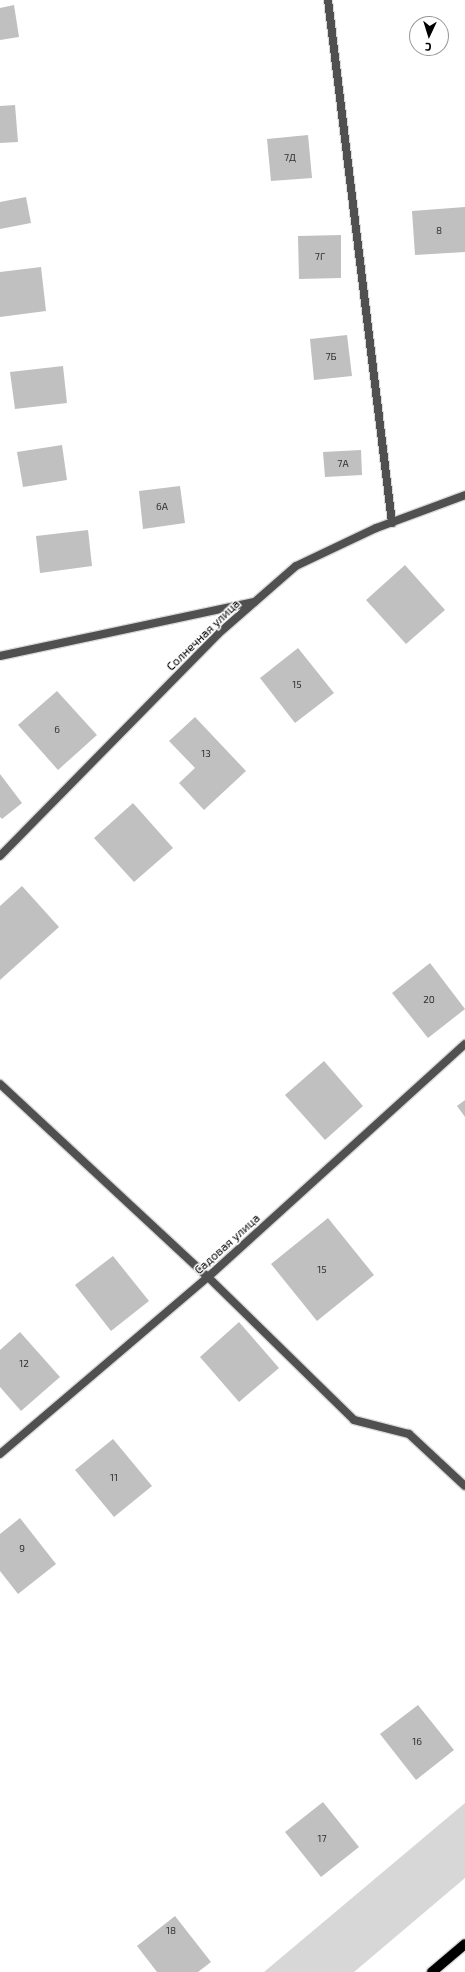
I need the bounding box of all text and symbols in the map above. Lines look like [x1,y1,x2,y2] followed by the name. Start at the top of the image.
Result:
[409,16,449,56] north arrow
[425,41,432,54] text: С
[284,152,296,164] house number: 7Д
[436,225,442,237] house number: 8
[315,251,325,263] house number: 7Г
[325,351,337,363] house number: 7Б
[337,458,349,470] house number: 7А
[156,501,168,513] house number: 6А
[163,596,243,674] street label: Солнечная улица
[292,679,302,691] house number: 15
[54,724,60,736] house number: 6
[201,748,211,760] house number: 13
[423,994,435,1006] house number: 20
[191,1211,263,1277] street label: Садовая улица
[317,1264,327,1276] house number: 15
[19,1358,29,1370] house number: 12
[110,1472,118,1484] house number: 11
[19,1543,25,1555] house number: 9
[412,1736,422,1748] house number: 16
[317,1833,327,1845] house number: 17
[166,1925,176,1937] house number: 18

